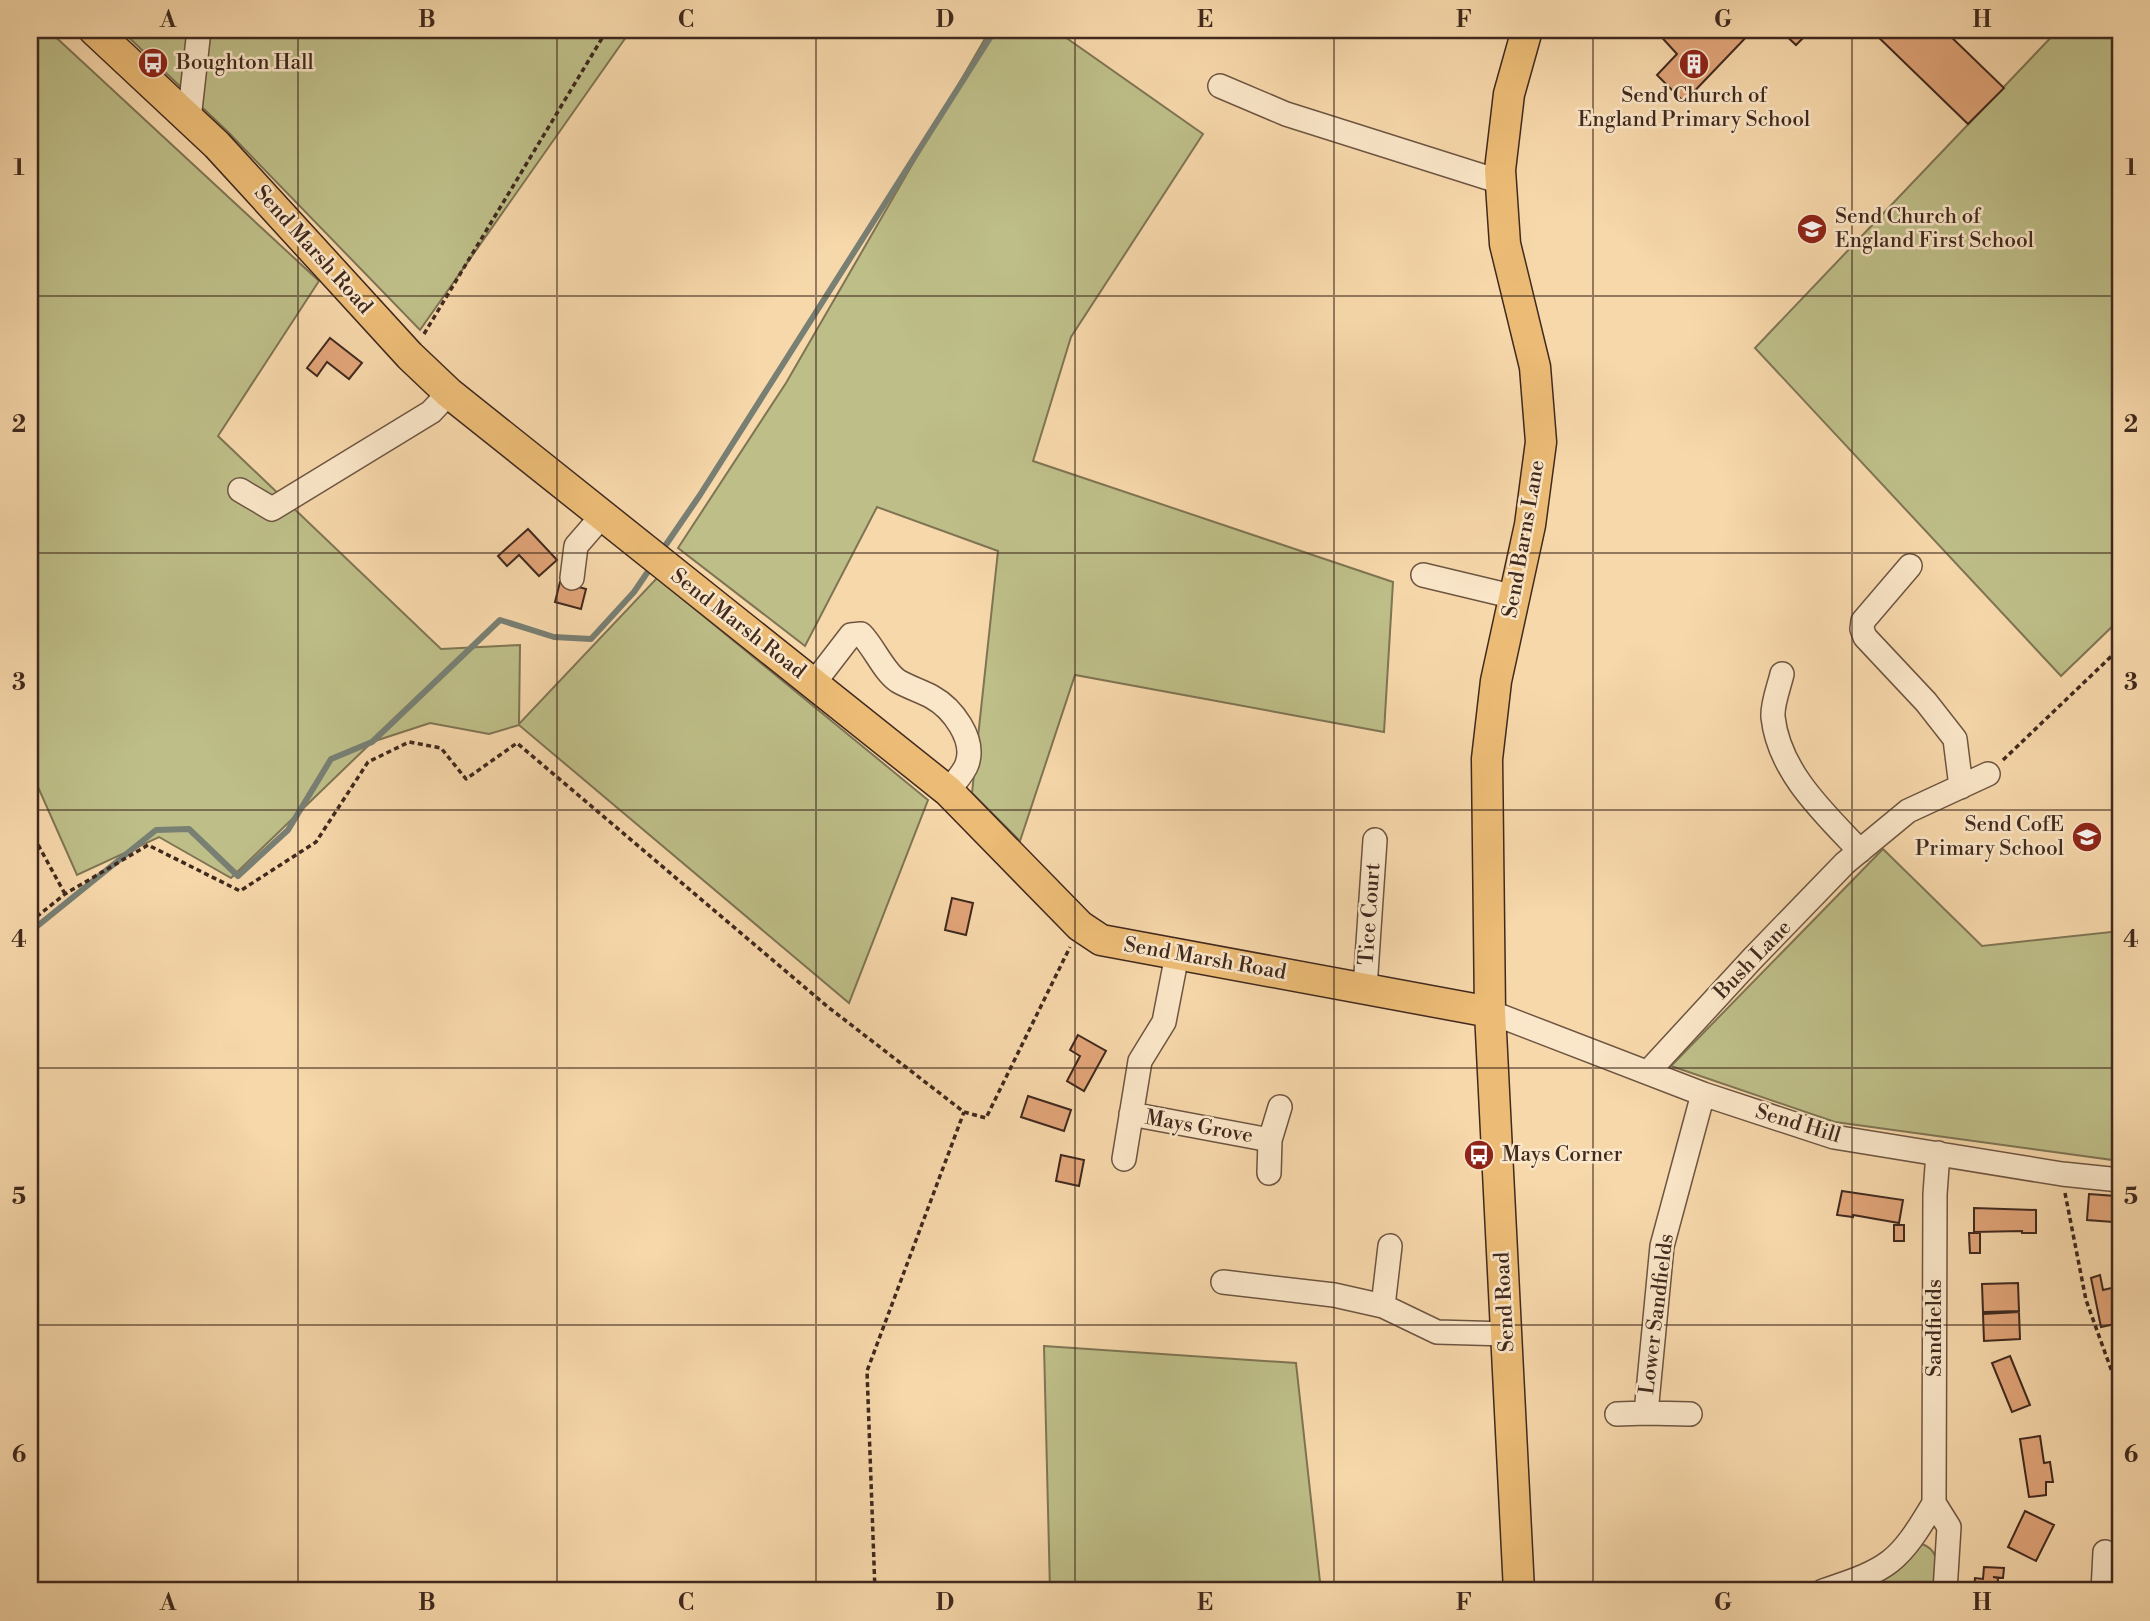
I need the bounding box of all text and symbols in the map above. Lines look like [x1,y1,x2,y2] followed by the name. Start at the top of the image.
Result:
[159,6,177,34] text: A
[418,6,436,34] text: B
[678,6,694,34] text: C
[936,6,954,34] text: D
[1197,6,1213,34] text: E
[1456,6,1472,34] text: F
[1714,6,1732,34] text: G
[1973,6,1992,34] text: H
[136,46,170,80] bus stop icon: Boughton Hall
[1677,47,1711,81] building icon: Send Church of England Primary School
[175,50,314,76] place label: Boughton Hall
[1578,83,1810,133] place label: Send Church of England Primary School
[13,154,25,182] text: 1
[2125,154,2137,182] text: 1
[248,180,378,320] street label: Send Marsh Road
[1835,204,2034,254] place label: Send Church of England First School
[1795,212,1829,246] school or university icon: Send Church of England First School
[12,411,26,439] text: 2
[2124,411,2138,439] text: 2
[1497,458,1551,620] street label: Send Barns Lane
[665,563,811,685] street label: Send Marsh Road
[12,669,26,697] text: 3
[2124,669,2138,697] text: 3
[1915,812,2064,862] place label: Send CofE Primary School
[2070,820,2104,854] school or university icon: Send CofE Primary School
[1353,861,1387,966] street label: Tice Court
[1708,915,1797,1006] street label: Bush Lane
[11,926,27,954] text: 4
[2123,926,2139,954] text: 4
[1122,932,1288,986] street label: Send Marsh Road
[1752,1099,1844,1149] street label: Send Hill
[1143,1105,1255,1149] street label: Mays Grove
[1462,1138,1496,1172] bus stop icon: Mays Corner
[1502,1142,1623,1168] place label: Mays Corner
[12,1183,26,1211] text: 5
[2124,1183,2138,1211] text: 5
[1634,1232,1680,1396] street label: Lower Sandfields
[1489,1251,1521,1353] street label: Send Road
[1922,1279,1948,1377] street label: Sandfields
[12,1441,26,1469] text: 6
[2124,1441,2138,1469] text: 6
[159,1589,177,1617] text: A
[418,1589,436,1617] text: B
[678,1589,694,1617] text: C
[936,1589,954,1617] text: D
[1197,1589,1213,1617] text: E
[1456,1589,1472,1617] text: F
[1714,1589,1732,1617] text: G
[1973,1589,1992,1617] text: H

